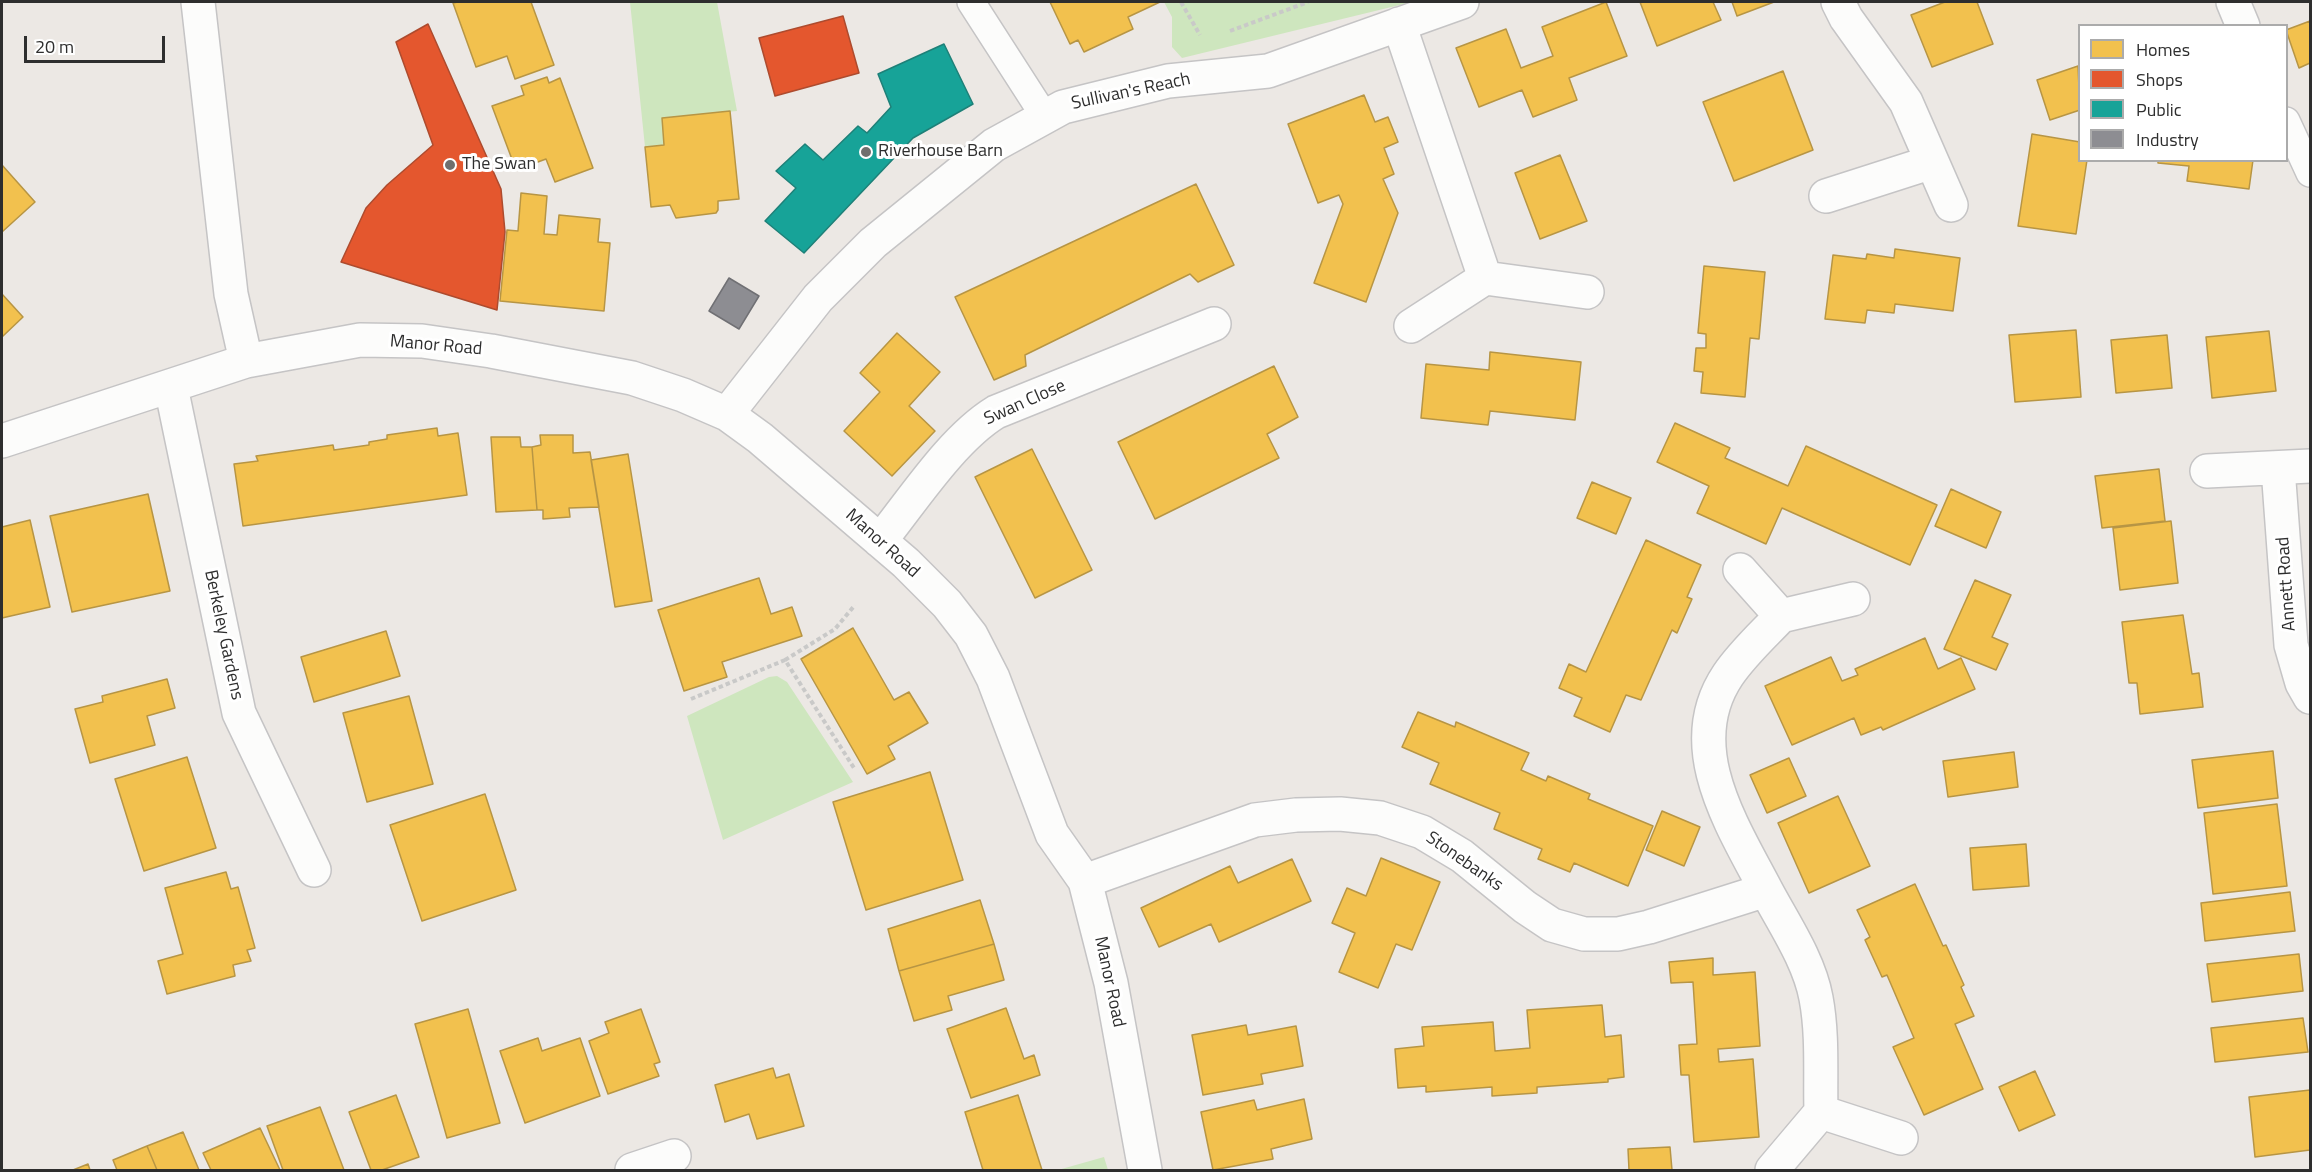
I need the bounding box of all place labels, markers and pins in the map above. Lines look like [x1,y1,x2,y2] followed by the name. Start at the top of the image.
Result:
[878,141,1003,163] place label: Riverhouse Barn
[859,145,873,159] marker: Riverhouse Barn
[462,154,536,176] place label: The Swan
[443,158,457,172] marker: The Swan

